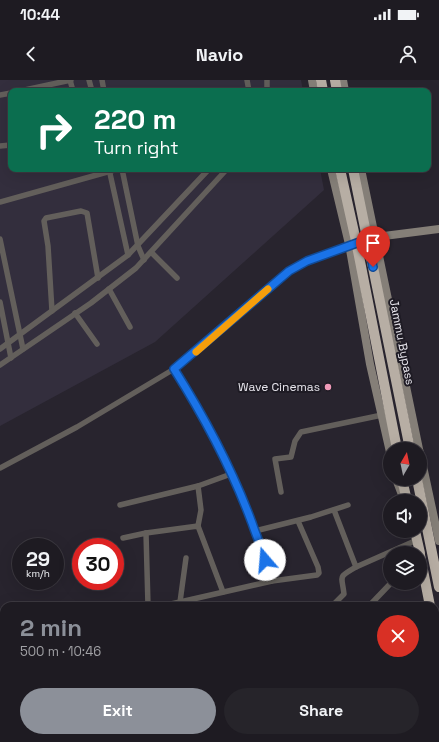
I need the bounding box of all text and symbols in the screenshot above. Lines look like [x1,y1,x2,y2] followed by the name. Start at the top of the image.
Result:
[20,5,60,24] text: 10:44
[20,43,42,65] icon: back
[196,43,243,66] text: Navio
[397,43,419,65] icon: person
[94,101,176,137] text: 220 m
[28,104,80,156] icon: right
[94,136,178,159] text: Turn right
[356,226,390,267] pin
[362,232,384,254] icon: arrive
[386,298,418,386] street label: Jammu Bypass
[238,379,320,395] place label: Wave Cinemas
[323,382,333,392] marker: Wave Cinemas
[383,442,427,486] north arrow
[383,442,427,590] map controls
[383,494,427,538] button: sound
[72,538,124,590] speed limit sign: 30
[244,539,286,581] position arrow
[26,546,50,572] text: 29
[383,546,427,590] button: layers
[26,567,50,580] text: km/h
[20,612,82,643] text: 2 min
[377,615,419,657] button: close
[20,643,101,660] text: 500 m · 10:46
[20,688,216,734] button: Exit
[224,688,419,734] button: Share

